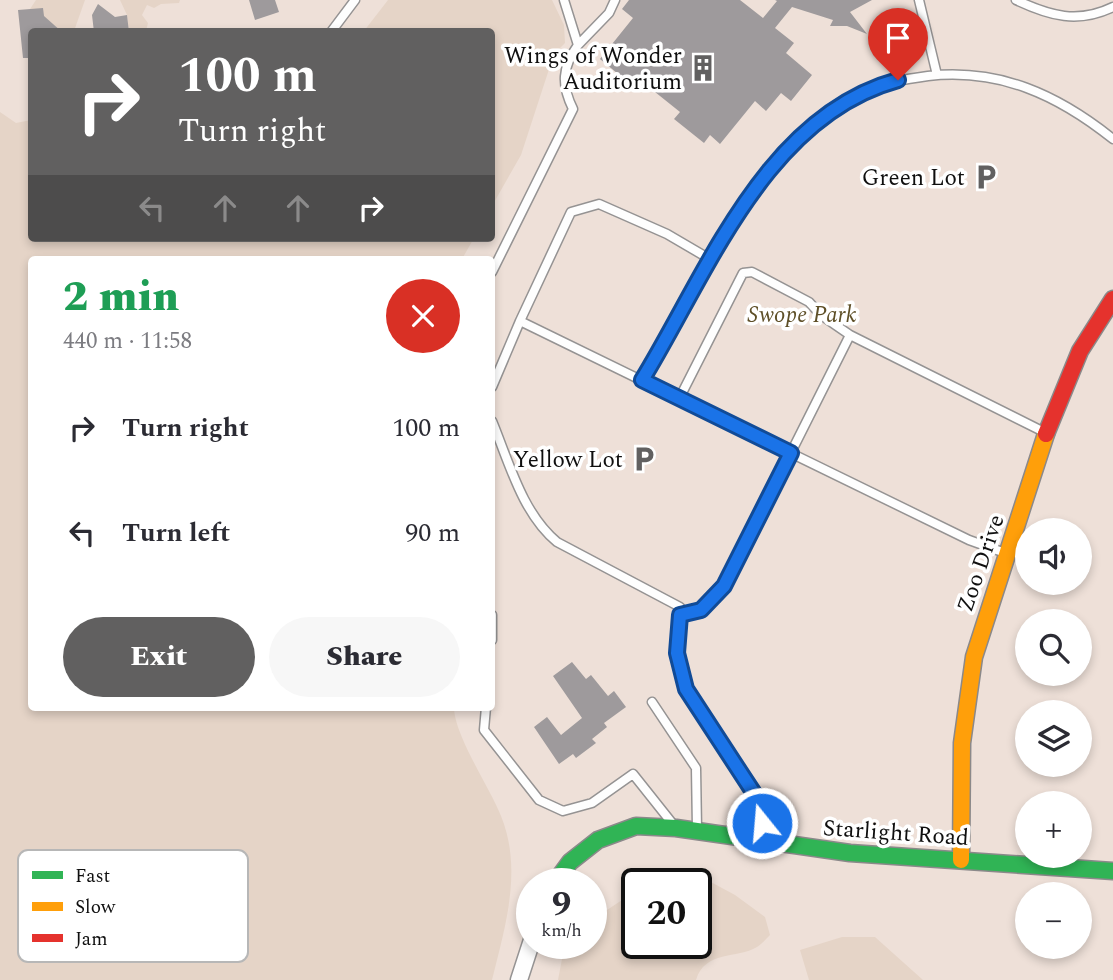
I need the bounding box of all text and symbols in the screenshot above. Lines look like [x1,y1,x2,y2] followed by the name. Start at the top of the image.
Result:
[868,8,928,80] pin
[879,19,917,57] icon: arrive
[178,39,317,114] text: 100 m
[504,39,682,100] place label: Wings of Wonder Auditorium
[688,53,718,83] building icon: Wings of Wonder Auditorium
[63,56,154,147] icon: right
[178,107,326,156] text: Turn right
[862,161,965,196] place label: Green Lot
[971,162,1001,192] parking icon: Green Lot
[133,189,171,227] icon: left
[206,189,244,227] icon: ahead
[279,189,317,227] icon: ahead
[352,189,390,227] icon: right
[63,266,179,329] text: 2 min
[386,279,460,353] button: close
[748,298,857,333] park label: Swope Park
[63,324,192,359] text: 440 m · 11:58
[122,408,249,448] text: Turn right
[392,408,460,448] text: 100 m
[63,409,101,447] icon: right
[513,443,623,478] place label: Yellow Lot
[629,444,659,474] parking icon: Yellow Lot
[948,510,1014,617] street label: Zoo Drive
[122,513,230,553] text: Turn left
[405,513,460,553] text: 90 m
[63,514,101,552] icon: left
[1015,518,1092,959] map controls
[1015,518,1092,595] button: sound
[1015,609,1092,686] button: search
[63,617,255,697] button: Exit
[269,617,460,697] button: Share
[1015,700,1092,777] button: layers
[725,786,799,860] position arrow
[1015,791,1092,868] button: +
[822,811,970,856] street label: Starlight Road
[18,850,248,962] legend
[75,862,111,891] text: Fast
[621,868,712,959] speed limit sign: 20
[552,878,571,931] text: 9
[1015,882,1092,959] button: −
[75,893,116,922] text: Slow
[541,917,582,944] text: km/h
[75,925,107,954] text: Jam

